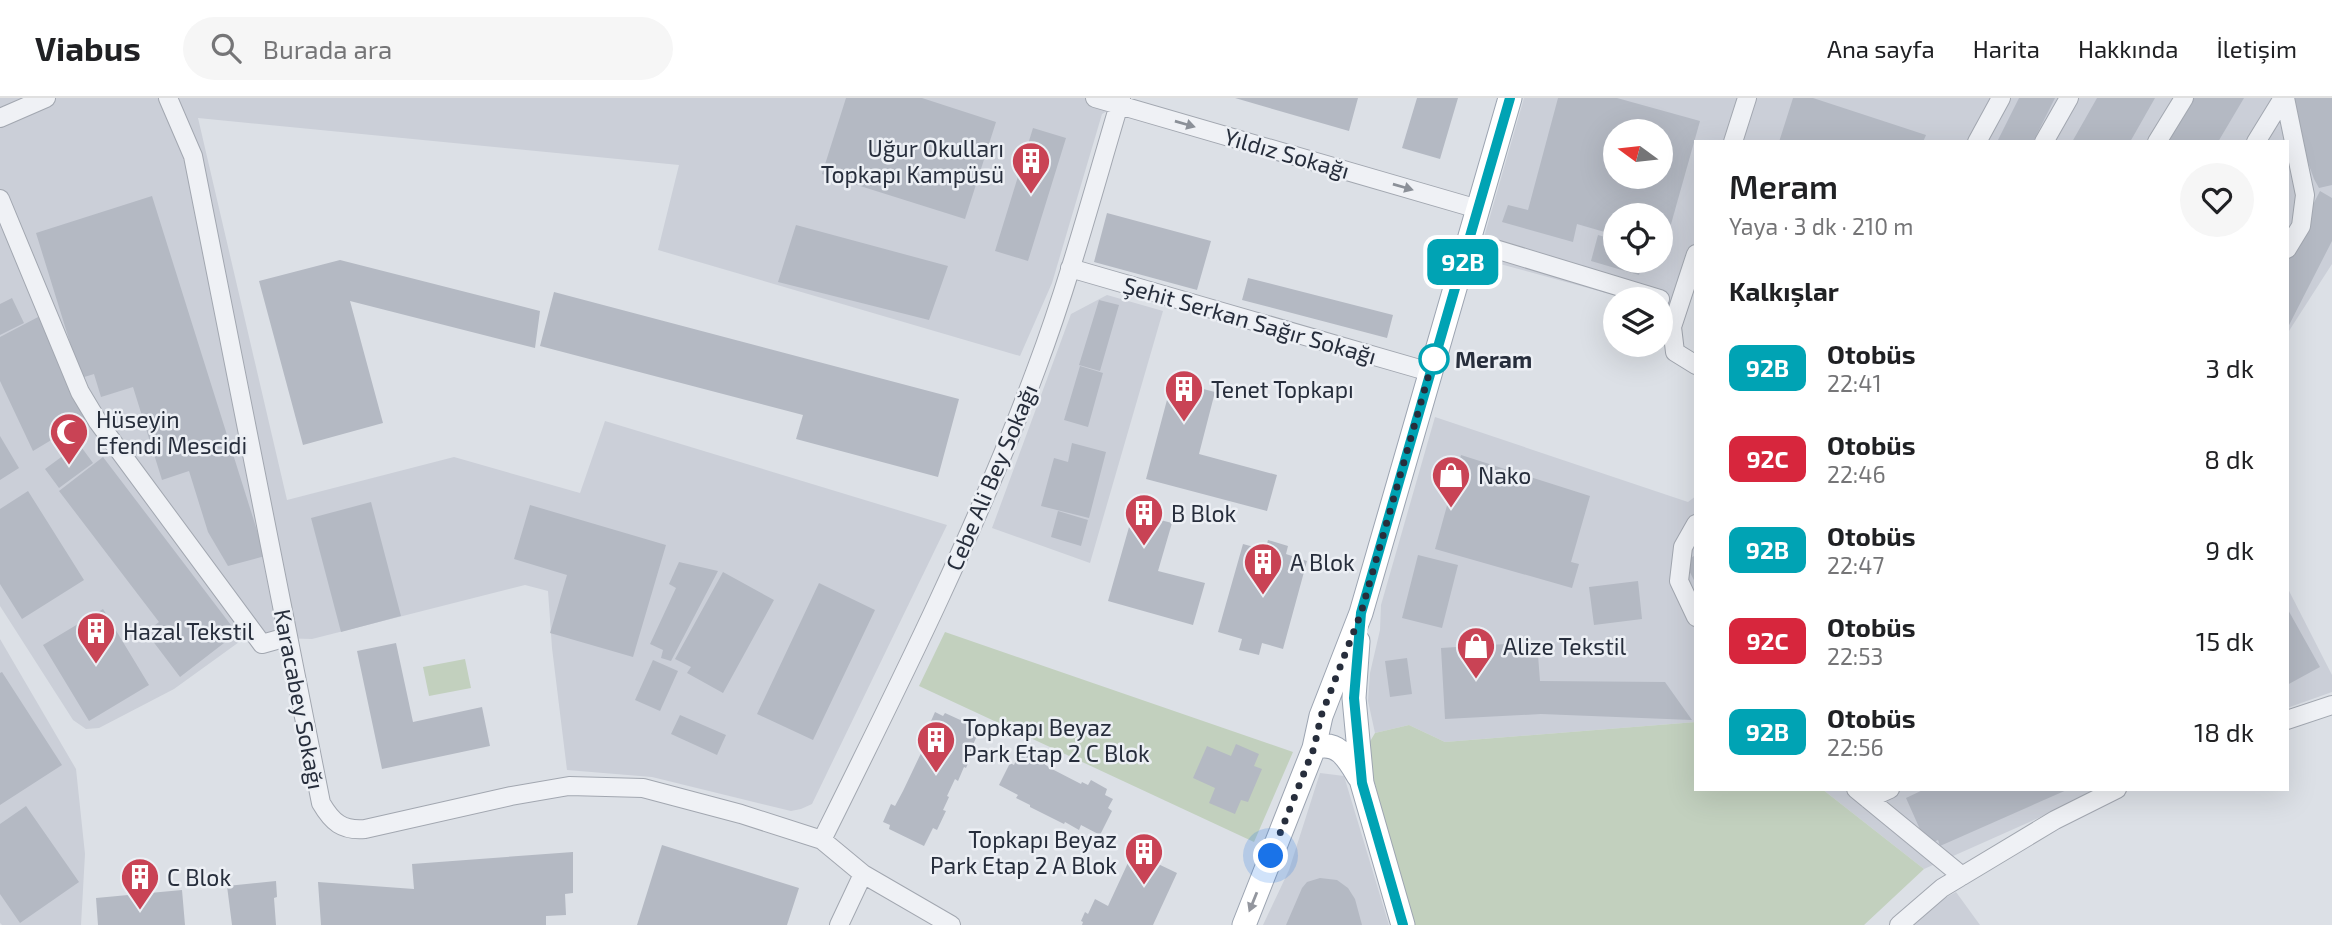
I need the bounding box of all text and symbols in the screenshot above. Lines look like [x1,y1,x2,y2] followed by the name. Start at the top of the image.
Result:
[183,17,673,80] search box
[35,28,141,68] text: Viabus
[207,29,245,67] icon: search
[263,33,392,64] text: Burada ara
[1827,34,1935,63] text: Ana sayfa
[1973,34,2040,63] text: Harita
[2078,34,2178,63] text: Hakkında
[2216,34,2297,63] text: İletişim
[1174,119,1195,129] one-way arrow
[1603,119,1673,189] north arrow
[1603,119,1673,357] map controls
[1221,122,1353,184] street label: Yıldız Sokağı
[821,134,1004,188] place label: Uğur Okulları Topkapı Kampüsü
[1010,140,1052,195] building icon: Uğur Okulları Topkapı Kampüsü
[2180,163,2254,237] button: heart
[1729,166,1838,206] text: Meram
[1392,182,1414,193] one-way arrow
[1603,203,1673,273] button: locate
[1729,212,1913,240] text: Yaya · 3 dk · 210 m
[1423,239,1503,285] line badge: 92B
[1441,247,1485,276] text: 92B
[1120,270,1380,371] street label: Şehit Serkan Sağır Sokağı
[1729,275,1839,306] text: Kalkışlar
[1603,287,1673,357] button: layers
[1827,338,1916,369] text: Otobüs
[1419,344,1449,374] marker: Meram
[1455,345,1532,373] place label: Meram
[2206,352,2254,383] text: 3 dk
[1746,353,1789,382] text: 92B
[1163,368,1205,423] building icon: Tenet Topkapı
[1827,369,1882,397] text: 22:41
[1211,375,1354,403] place label: Tenet Topkapı
[939,380,1043,574] street label: Cebe Ali Bey Sokağı
[96,405,247,459] place label: Hüseyin Efendi Mescidi
[48,411,90,466] mosque icon: Hüseyin Efendi Mescidi
[1827,429,1916,460] text: Otobüs
[2204,443,2254,474] text: 8 dk
[1746,444,1789,473] text: 92C
[1430,454,1472,509] shop icon: Nako
[1827,460,1886,488] text: 22:46
[1478,461,1531,489] place label: Nako
[1123,492,1165,547] building icon: B Blok
[1171,499,1237,527] place label: B Blok
[1827,520,1916,551] text: Otobüs
[2205,534,2254,565] text: 9 dk
[1746,535,1789,564] text: 92B
[1242,541,1284,596] building icon: A Blok
[1290,548,1355,576] place label: A Blok
[1827,551,1884,579] text: 22:47
[269,607,331,791] street label: Karacabey Sokağı
[75,610,117,665] building icon: Hazal Tekstil
[1827,611,1916,642] text: Otobüs
[123,617,254,645] place label: Hazal Tekstil
[1455,625,1497,680] shop icon: Alize Tekstil
[2196,625,2254,656] text: 15 dk
[1746,626,1789,655] text: 92C
[1503,632,1627,660] place label: Alize Tekstil
[1827,642,1883,670] text: 22:53
[1827,702,1916,733] text: Otobüs
[963,713,1150,767] place label: Topkapı Beyaz Park Etap 2 C Blok
[2194,716,2254,747] text: 18 dk
[1746,717,1789,746] text: 92B
[915,719,957,774] building icon: Topkapı Beyaz Park Etap 2 C Blok
[1827,733,1884,761] text: 22:56
[930,825,1117,879] place label: Topkapı Beyaz Park Etap 2 A Blok
[1123,831,1165,886] building icon: Topkapı Beyaz Park Etap 2 A Blok
[1253,838,1288,873] your location
[119,856,161,911] building icon: C Blok
[167,863,231,891] place label: C Blok
[1248,892,1259,913] one-way arrow

